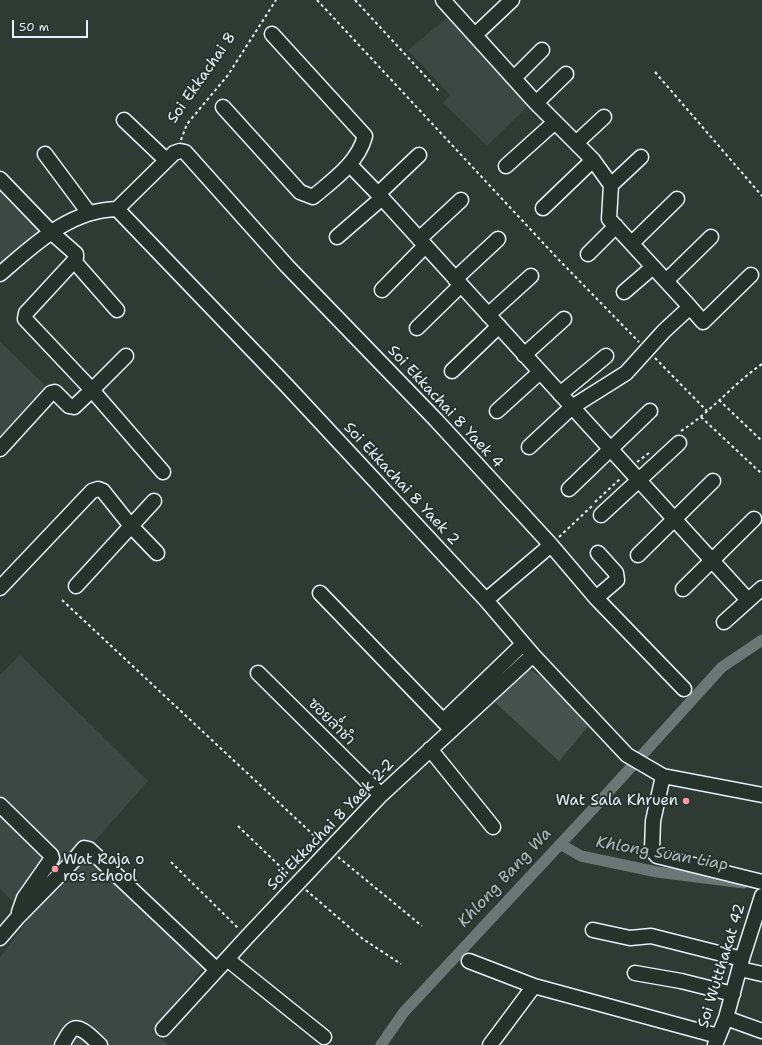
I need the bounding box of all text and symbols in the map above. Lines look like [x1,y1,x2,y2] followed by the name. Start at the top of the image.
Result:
[14,12,90,38] scale bar
[19,19,49,35] text: 50 m
[164,29,240,127] street label: Soi Ekkachai 8
[383,342,507,472] street label: Soi Ekkachai 8 Yaek 4
[339,419,463,549] street label: Soi Ekkachai 8 Yaek 2
[304,695,358,749] street label: ซอยล่ำชำ
[264,756,398,894] street label: Soi Ekkachai 8 Yaek 2-2
[556,792,678,810] place label: Wat Sala Khruen
[681,796,691,806] marker: Wat Sala Khruen
[454,824,556,932] water label: Khlong Bang Wa
[594,833,730,875] water label: Khlong Suan Liap
[63,851,144,886] place label: Wat Raja o ros school
[50,864,60,874] marker: Wat Raja o ros school
[695,902,749,1030] street label: Soi Wutthakat 42

